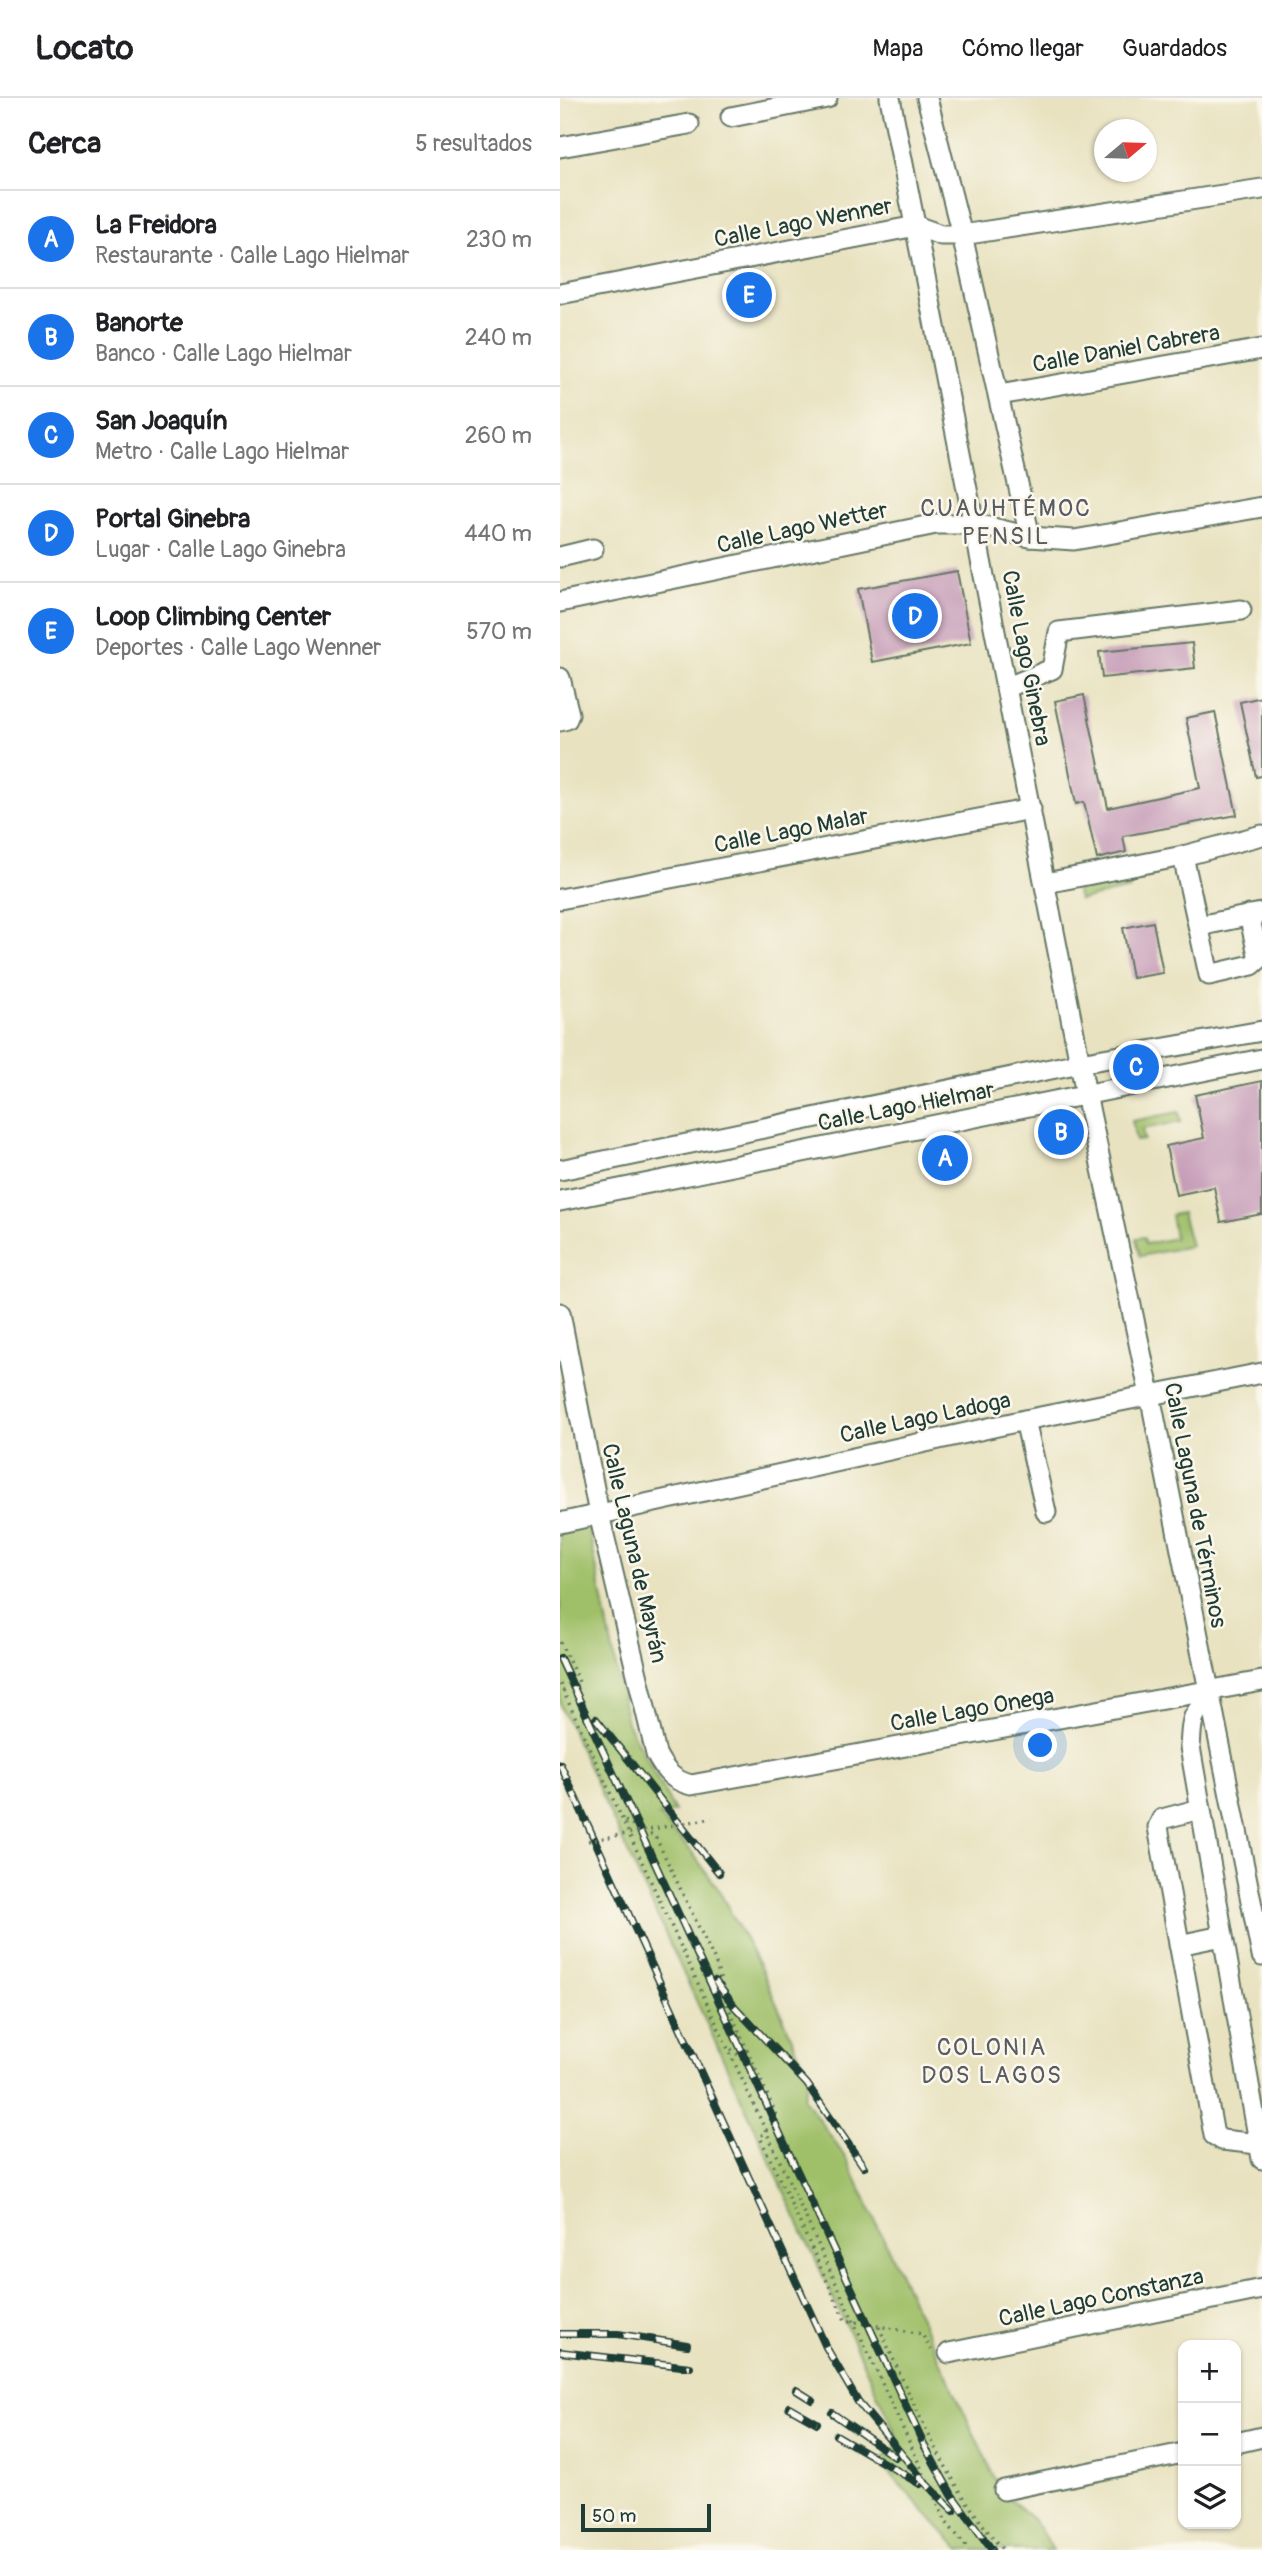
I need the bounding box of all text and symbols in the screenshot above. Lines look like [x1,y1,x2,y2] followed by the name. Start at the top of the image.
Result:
[35,28,133,69] text: Locato
[873,34,924,63] text: Mapa
[962,34,1084,63] text: Cómo llegar
[1122,34,1227,63] text: Guardados
[1094,119,1157,182] north arrow
[28,125,101,162] text: Cerca
[415,129,532,158] text: 5 resultados
[712,191,895,254] street label: Calle Lago Wenner
[95,209,217,241] text: La Freidora
[44,225,58,254] text: A
[466,225,532,254] text: 230 m
[95,241,410,270] text: Restaurante · Calle Lago Hielmar
[726,269,772,321] pin: E
[95,307,183,339] text: Banorte
[1030,318,1222,379] street label: Calle Daniel Cabrera
[44,323,58,352] text: B
[465,323,532,352] text: 240 m
[95,339,352,368] text: Banco · Calle Lago Hielmar
[95,405,228,437] text: San Joaquín
[44,421,58,450] text: C
[465,421,532,450] text: 260 m
[95,437,349,466] text: Metro · Calle Lago Hielmar
[920,494,1092,551] district label: CUAUHTÉMOC PENSIL
[714,495,890,560] street label: Calle Lago Wetter
[95,503,250,535] text: Portal Ginebra
[44,519,58,548] text: D
[464,519,532,548] text: 440 m
[95,535,346,564] text: Lugar · Calle Lago Ginebra
[995,568,1058,748] street label: Calle Lago Ginebra
[892,590,938,642] pin: D
[95,601,331,633] text: Loop Climbing Center
[45,617,57,646] text: E
[466,617,532,646] text: 570 m
[95,633,381,662] text: Deportes · Calle Lago Wenner
[712,801,871,860] street label: Calle Lago Malar
[1113,1041,1159,1093] pin: C
[815,1075,997,1138] street label: Calle Lago Hielmar
[1038,1106,1084,1158] pin: B
[922,1132,968,1184] pin: A
[1158,1380,1234,1630] street label: Calle Laguna de Términos
[837,1385,1013,1450] street label: Calle Lago Ladoga
[595,1440,674,1666] street label: Calle Laguna de Mayrán
[888,1681,1056,1738] street label: Calle Lago Onega
[1023,1728,1057,1762] your location
[921,2033,1063,2090] district label: COLONIA DOS LAGOS
[996,2262,1206,2333] street label: Calle Lago Constanza
[1178,2340,1241,2529] map controls
[1178,2340,1241,2403] button: +
[1178,2403,1241,2466] button: −
[1178,2466,1241,2529] button: layers
[581,2501,710,2533] scale bar
[592,2504,636,2528] text: 50 m

